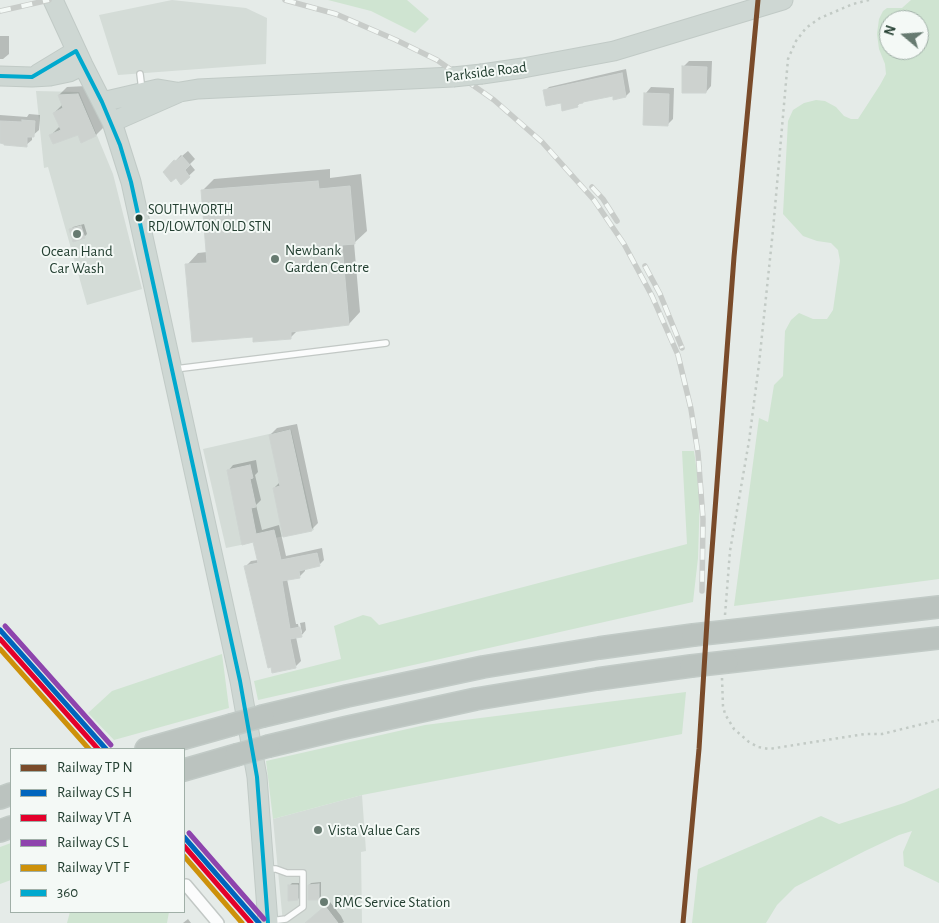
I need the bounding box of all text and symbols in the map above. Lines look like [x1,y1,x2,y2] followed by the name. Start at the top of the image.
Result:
[879,10,929,60] north arrow
[883,24,899,37] text: N
[444,58,528,86] street label: Parkside Road
[148,202,271,234] place label: SOUTHWORTH RD/LOWTON OLD STN
[134,213,144,223] marker: SOUTHWORTH RD/LOWTON OLD STN
[71,228,83,240] marker: Ocean Hand Car Wash
[285,241,369,276] place label: Newbank Garden Centre
[41,242,113,277] place label: Ocean Hand Car Wash
[269,253,281,265] marker: Newbank Garden Centre
[10,748,185,913] legend
[57,760,133,775] text: Railway TP N
[57,785,132,800] text: Railway CS H
[57,810,132,825] text: Railway VT A
[328,821,420,839] place label: Vista Value Cars
[312,824,324,836] marker: Vista Value Cars
[57,835,128,850] text: Railway CS L
[57,860,130,875] text: Railway VT F
[57,885,78,900] text: 360
[334,893,450,911] place label: RMC Service Station
[318,896,330,908] marker: RMC Service Station

